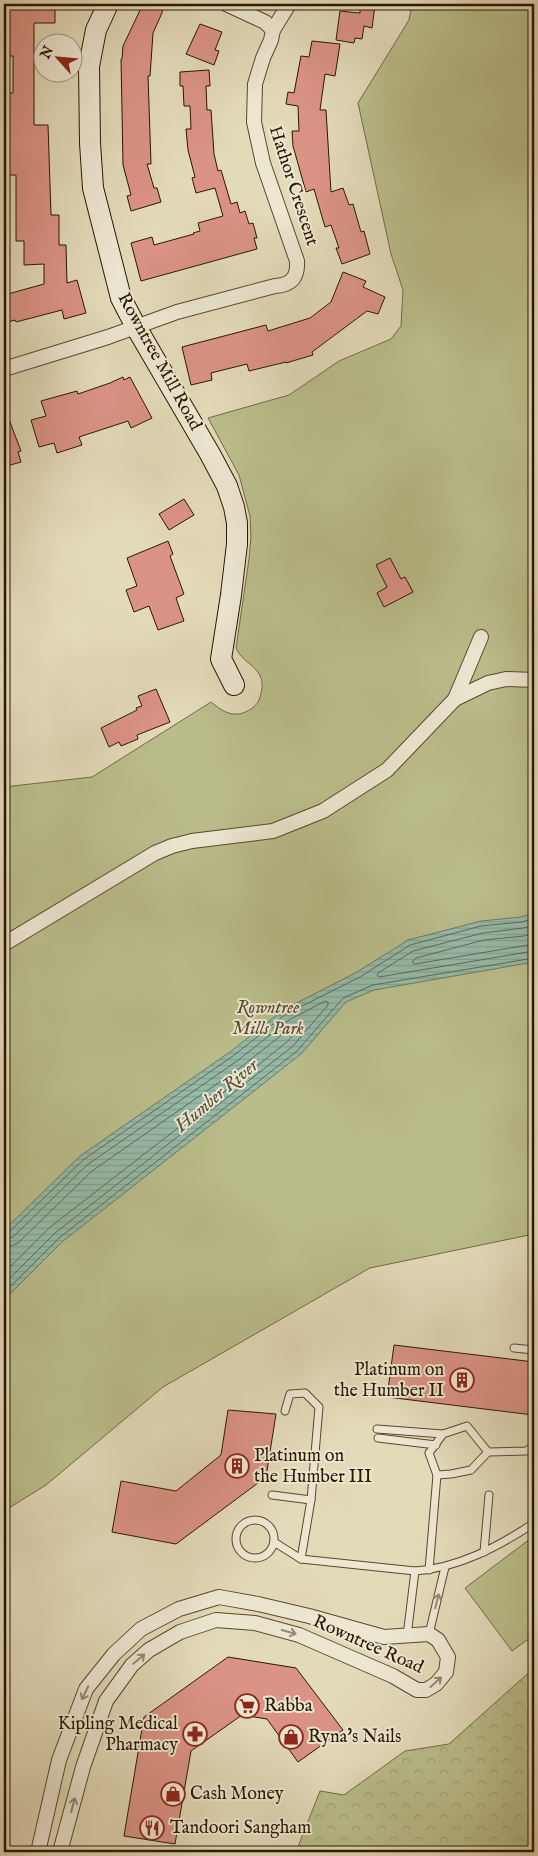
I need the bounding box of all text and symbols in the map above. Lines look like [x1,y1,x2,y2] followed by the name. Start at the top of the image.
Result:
[32,32,82,82] north arrow
[36,43,58,63] text: N
[263,123,323,249] street label: Hathor Crescent
[112,289,207,435] street label: Rowntree Mill Road
[232,997,304,1041] park label: Rowntree Mills Park
[170,1053,265,1139] water label: Humber River
[334,1359,444,1403] place label: Platinum on the Humber II
[449,1367,475,1393] building icon: Platinum on the Humber II
[254,1445,372,1489] place label: Platinum on the Humber III
[224,1453,250,1479] building icon: Platinum on the Humber III
[433,1593,442,1609] one-way arrow
[309,1610,427,1680] street label: Rowntree Road
[281,1628,297,1638] one-way arrow
[132,1654,145,1665] one-way arrow
[429,1677,442,1689] one-way arrow
[80,1685,89,1700] one-way arrow
[234,1693,260,1719] supermarket icon: Rabba
[264,1695,313,1718] place label: Rabba
[58,1713,178,1757] place label: Kipling Medical Pharmacy
[182,1721,208,1747] pharmacy icon: Kipling Medical Pharmacy
[278,1724,304,1750] shop icon: Ryna's Nails
[308,1726,401,1749] place label: Ryna's Nails
[160,1781,186,1807] shop icon: Cash Money
[190,1783,284,1806] place label: Cash Money
[68,1798,78,1814] one-way arrow
[139,1815,165,1841] restaurant icon: Tandoori Sangham
[170,1817,311,1840] place label: Tandoori Sangham

